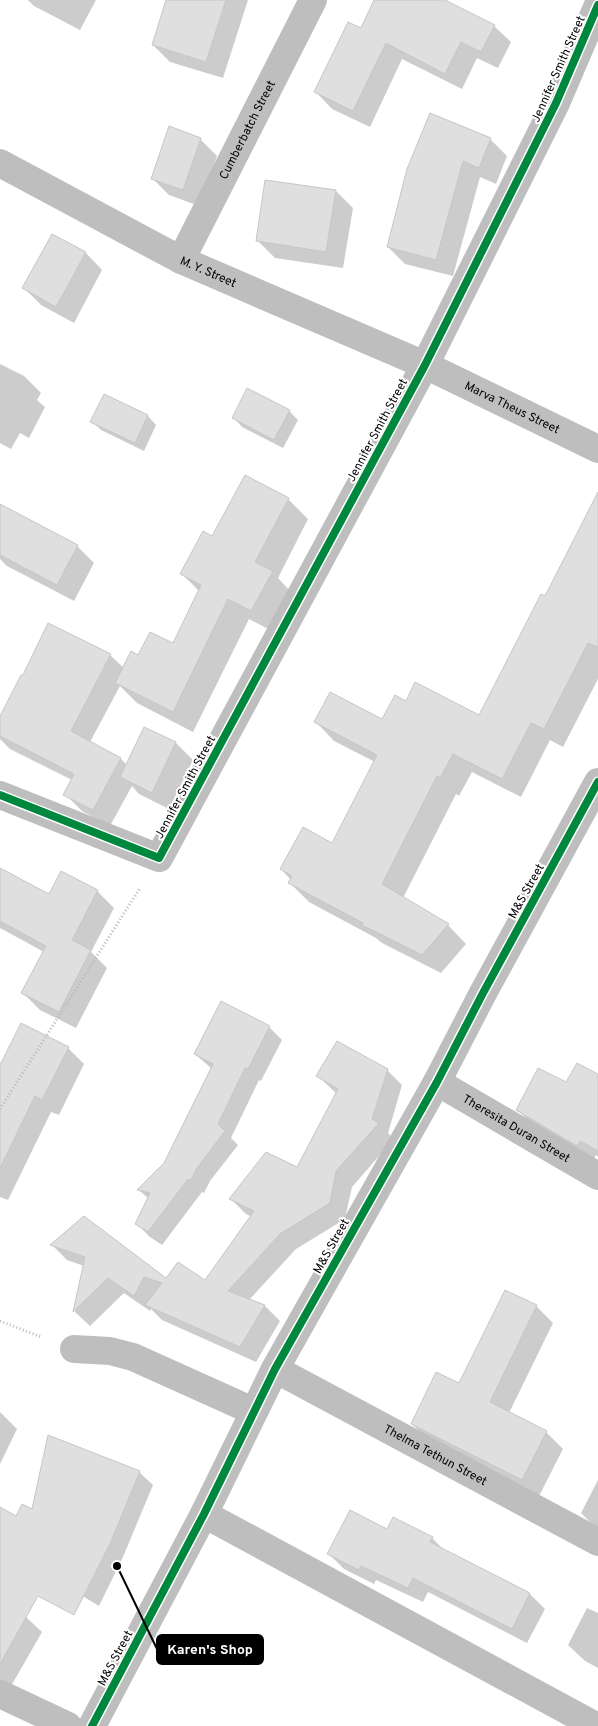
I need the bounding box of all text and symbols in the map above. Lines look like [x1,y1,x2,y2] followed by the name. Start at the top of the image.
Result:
[528,14,590,125] street label: Jennifer Smith Street
[216,78,280,183] street label: Cumberbatch Street
[177,253,238,292] street label: M. Y. Street
[344,376,412,485] street label: Jennifer Smith Street
[462,378,562,438] street label: Marva Theus Street
[152,733,220,842] street label: Jennifer Smith Street
[505,861,549,922] street label: M&S Street
[459,1092,573,1167] street label: Theresita Duran Street
[310,1216,354,1277] street label: M&S Street
[380,1422,490,1490] street label: Thelma Tethun Street
[95,1628,137,1689] street label: M&S Street
[157,1635,263,1664] callout: Karen's Shop
[167,1642,253,1659] text: Karen's Shop

